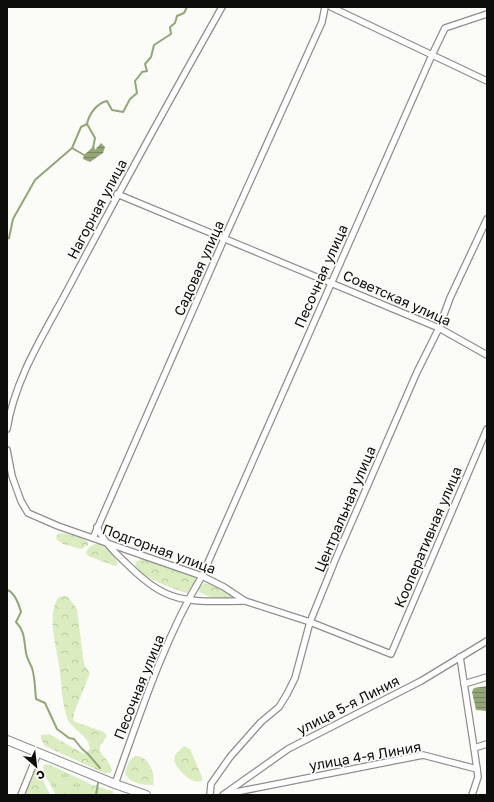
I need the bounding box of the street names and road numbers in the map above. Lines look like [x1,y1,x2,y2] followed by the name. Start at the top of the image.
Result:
[63,156,130,262] street label: Нагорная улица
[170,217,227,318] street label: Садовая улица
[290,221,351,330] street label: Песочная улица
[341,266,454,329] street label: Советская улица
[310,443,379,574] street label: Центральная улица
[390,464,465,610] street label: Кооперативная улица
[100,520,218,577] street label: Подгорная улица
[110,632,167,742] street label: Песочная улица
[294,671,402,738] street label: улица 5-я Линия
[308,737,422,774] street label: улица 4-я Линия

